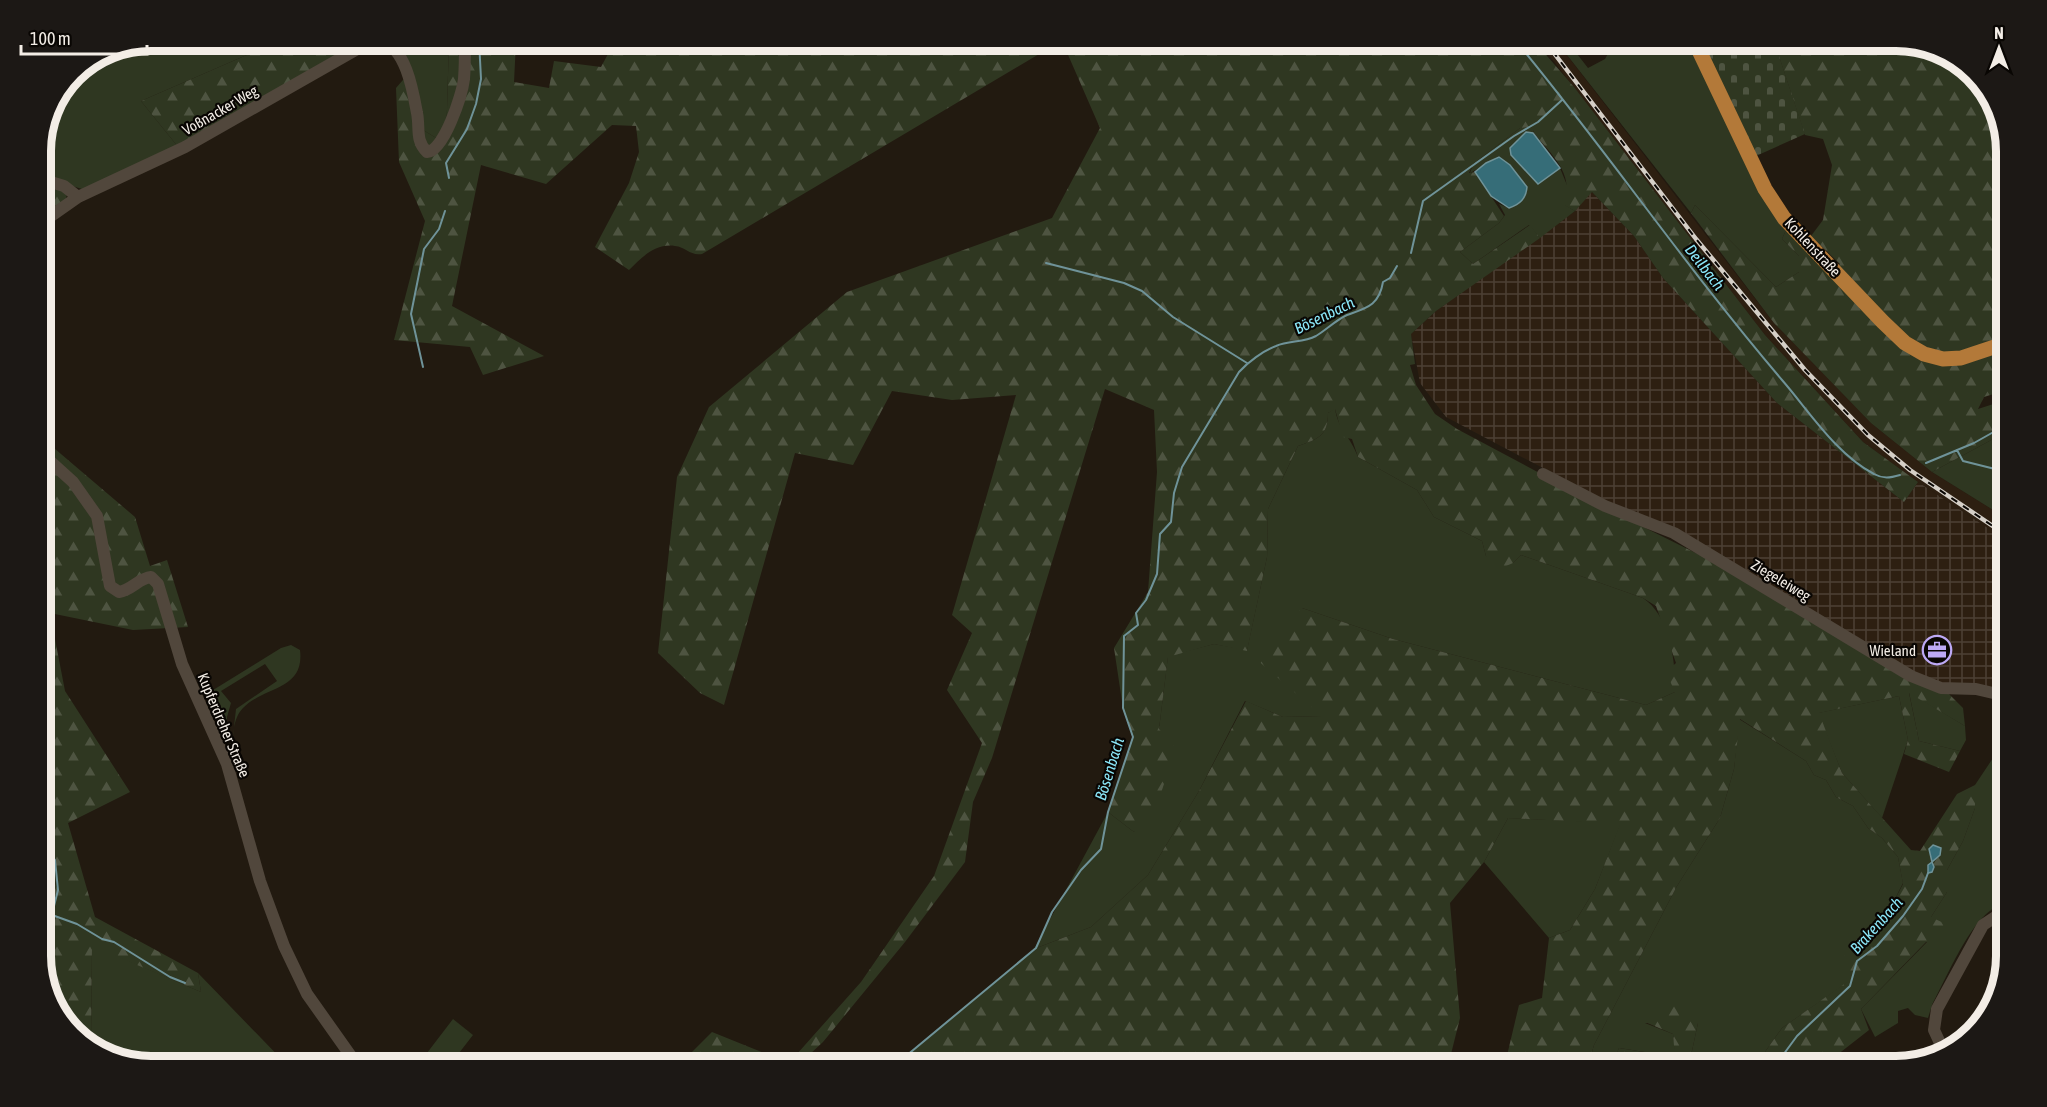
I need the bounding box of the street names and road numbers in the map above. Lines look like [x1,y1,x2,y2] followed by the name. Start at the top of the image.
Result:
[179,81,261,138] street label: Voßnacker Weg
[1782,214,1845,280] street label: Kohlenstraße
[1748,556,1814,605] street label: Ziegeleiweg
[194,670,254,780] street label: Kupferdreher Straße

